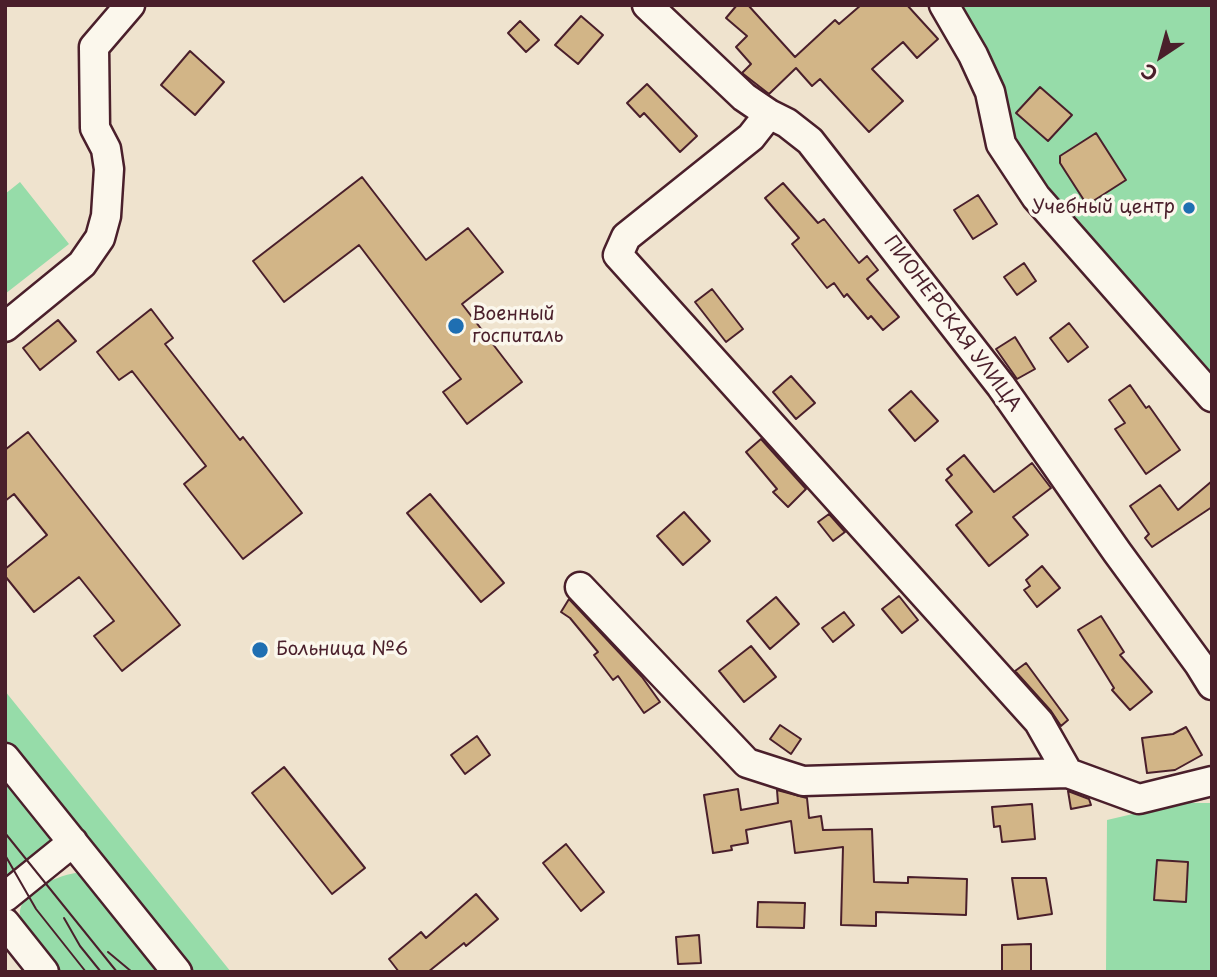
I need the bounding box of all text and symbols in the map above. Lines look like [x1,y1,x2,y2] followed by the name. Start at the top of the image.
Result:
[1126,21,1196,91] north arrow
[1135,57,1163,89] text: С
[1032,197,1175,219] place label: Учебный центр
[1181,200,1197,216] marker: Учебный центр
[878,232,1026,416] street label: ПИОНЕРСКАЯ УЛИЦА
[472,304,563,348] place label: Военный госпиталь
[446,316,466,336] marker: Военный госпиталь
[276,639,408,661] place label: Больница №6
[250,640,270,660] marker: Больница №6

